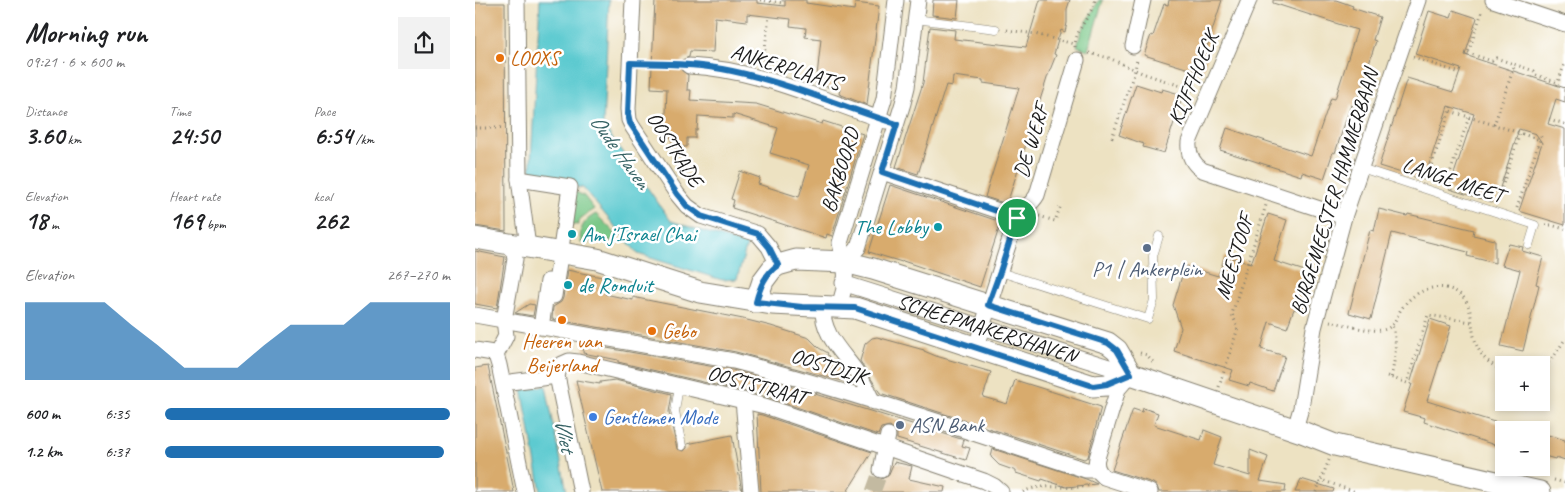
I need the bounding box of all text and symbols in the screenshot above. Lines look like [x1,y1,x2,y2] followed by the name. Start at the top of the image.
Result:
[25,15,147,50] text: Morning run
[398,17,450,69] button: share
[1162,23,1226,128] street label: KIJFFHOECK
[728,38,848,97] street label: ANKERPLAATS
[510,45,562,71] place label: LOOXS
[25,52,124,72] text: 09:21 · 6 × 600 m
[494,52,506,64] marker: LOOXS
[1284,63,1385,318] street label: BURGEMEESTER HAMMERBAAN
[1008,97,1056,180] street label: DE WERF
[25,103,67,120] text: Distance
[169,103,191,120] text: Time
[314,103,335,120] text: Pace
[641,107,710,194] street label: OOSTKADE
[584,109,658,196] water label: Oude Haven
[25,120,64,152] text: 3.60
[169,120,219,152] text: 24:50
[314,120,352,152] text: 6:54
[815,123,866,215] street label: BAKBOORD
[64,131,81,148] text: km
[352,131,374,148] text: /km
[1399,151,1512,210] street label: LANGE MEET
[25,188,68,205] text: Elevation
[169,188,220,205] text: Heart rate
[314,188,332,205] text: kcal
[996,197,1038,239] pin
[1003,204,1031,232] icon: arrive
[25,205,48,237] text: 18
[169,205,203,237] text: 169
[314,205,348,237] text: 262
[1209,208,1260,302] street label: MEESTOOF
[855,214,930,240] place label: The Lobby
[48,216,59,233] text: m
[203,216,226,233] text: bpm
[582,221,699,247] place label: Am j'Israel Chai
[932,221,944,233] marker: The Lobby
[566,228,578,240] marker: Am j'Israel Chai
[1141,242,1153,254] marker: P1 | Ankerplein
[1092,256,1203,282] place label: P1 | Ankerplein
[25,265,74,285] text: Elevation
[387,265,450,285] text: 267–270 m
[578,272,655,298] place label: de Ronduit
[562,279,574,291] marker: de Ronduit
[894,288,1083,370] street label: SCHEEPMAKERSHAVEN
[556,314,568,326] marker: Heeren van Beijerland
[662,318,698,344] place label: Gebo
[646,325,658,337] marker: Gebo
[522,328,603,378] place label: Heeren van Beijerland
[788,342,874,391] street label: OOSTDIJK
[1495,356,1550,476] map controls
[1495,356,1550,411] button: +
[705,359,814,412] street label: OOSTSTRAAT
[25,404,60,424] text: 600 m
[105,404,130,424] text: 6:35
[603,404,719,430] place label: Gentlemen Mode
[587,411,599,423] marker: Gentlemen Mode
[910,412,985,438] place label: ASN Bank
[548,416,583,459] water label: Vliet
[894,419,906,431] marker: ASN Bank
[1495,421,1550,476] button: −
[25,442,62,462] text: 1.2 km
[105,442,130,462] text: 6:37

